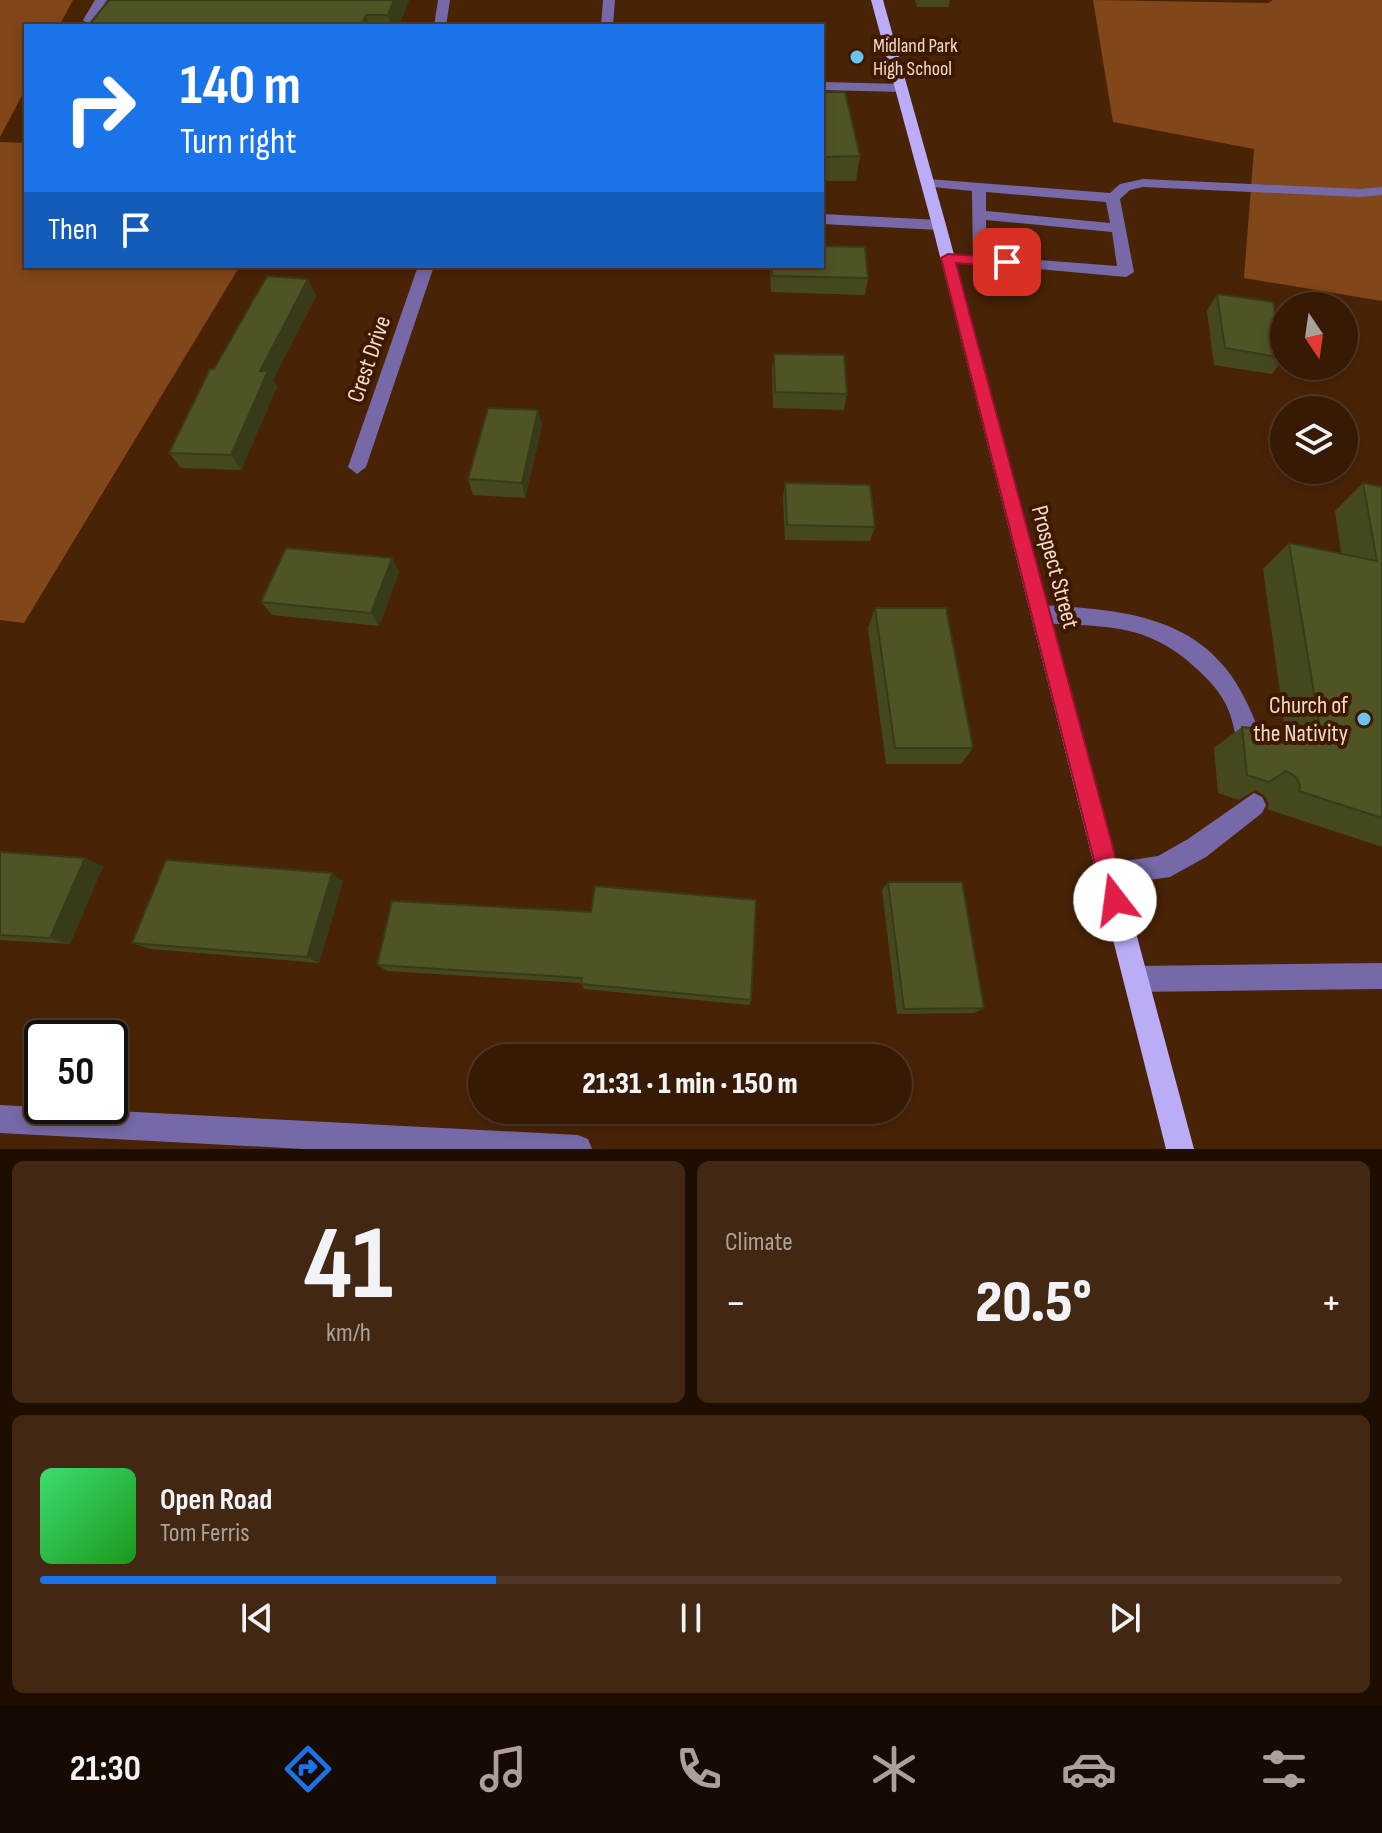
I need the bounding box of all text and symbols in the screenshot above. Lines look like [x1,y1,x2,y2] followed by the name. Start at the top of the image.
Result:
[873,34,958,81] place label: Midland Park High School
[848,48,866,66] marker: Midland Park High School
[180,53,301,120] text: 140 m
[48,56,152,160] icon: right
[180,121,297,164] text: Turn right
[114,208,158,252] icon: arrive
[48,212,98,248] text: Then
[973,228,1041,296] pin
[985,240,1029,284] icon: arrive
[1270,292,1358,380] north arrow
[1270,292,1358,484] map controls
[341,312,397,406] street label: Crest Drive
[1270,396,1358,484] button: layers
[1025,502,1085,632] street label: Prospect Street
[1253,691,1349,748] place label: Church of the Nativity
[1355,710,1373,728] marker: Church of the Nativity
[1073,858,1157,942] position arrow
[24,1020,128,1124] speed limit sign: 50
[582,1066,798,1102] text: 21:31 · 1 min · 150 m
[304,1203,393,1328] text: 41
[725,1227,793,1258] text: Climate
[975,1267,1092,1339] text: 20.5°
[725,1277,747,1330] text: −
[1320,1277,1342,1330] text: +
[326,1318,371,1349] text: km/h
[160,1482,272,1518] text: Open Road
[160,1518,250,1549] text: Tom Ferris
[235,1596,279,1640] icon: previous
[669,1596,713,1640] icon: pause
[1103,1596,1147,1640] icon: next
[280,1741,336,1797] icon: directions
[475,1741,531,1797] icon: music
[671,1741,727,1797] icon: phone
[866,1741,922,1797] icon: climate
[1061,1741,1117,1797] icon: car
[1256,1741,1312,1797] icon: filters
[70,1748,141,1791] text: 21:30

